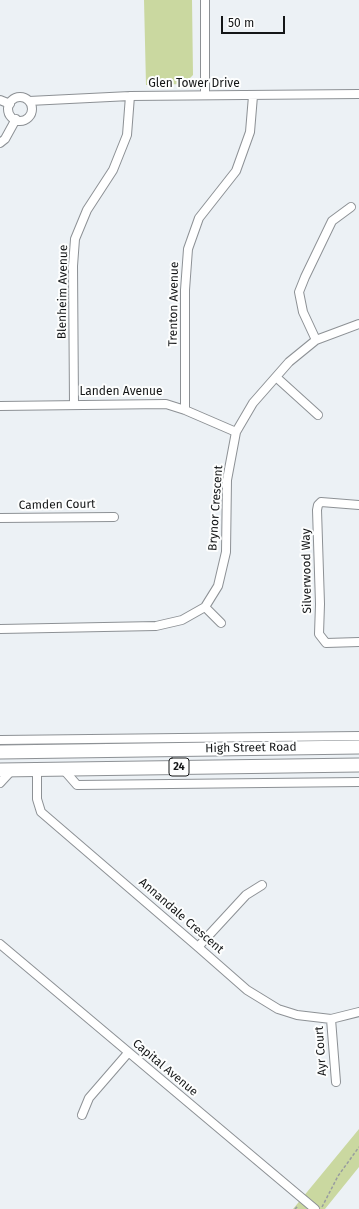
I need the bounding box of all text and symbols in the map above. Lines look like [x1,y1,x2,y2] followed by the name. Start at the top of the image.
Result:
[223,8,287,34] scale bar
[228,16,254,30] text: 50 m
[148,77,240,91] street label: Glen Tower Drive
[55,245,71,339] street label: Blenheim Avenue
[166,261,182,347] street label: Trenton Avenue
[79,385,163,399] street label: Landen Avenue
[206,465,226,551] street label: Brynor Crescent
[18,497,96,513] street label: Camden Court
[299,528,315,614] street label: Silverwood Way
[205,740,297,756] street label: High Street Road
[169,758,189,776] road number: 24
[136,875,226,957] street label: Annandale Crescent
[312,1026,330,1076] street label: Ayr Court
[129,1037,201,1099] street label: Capital Avenue

